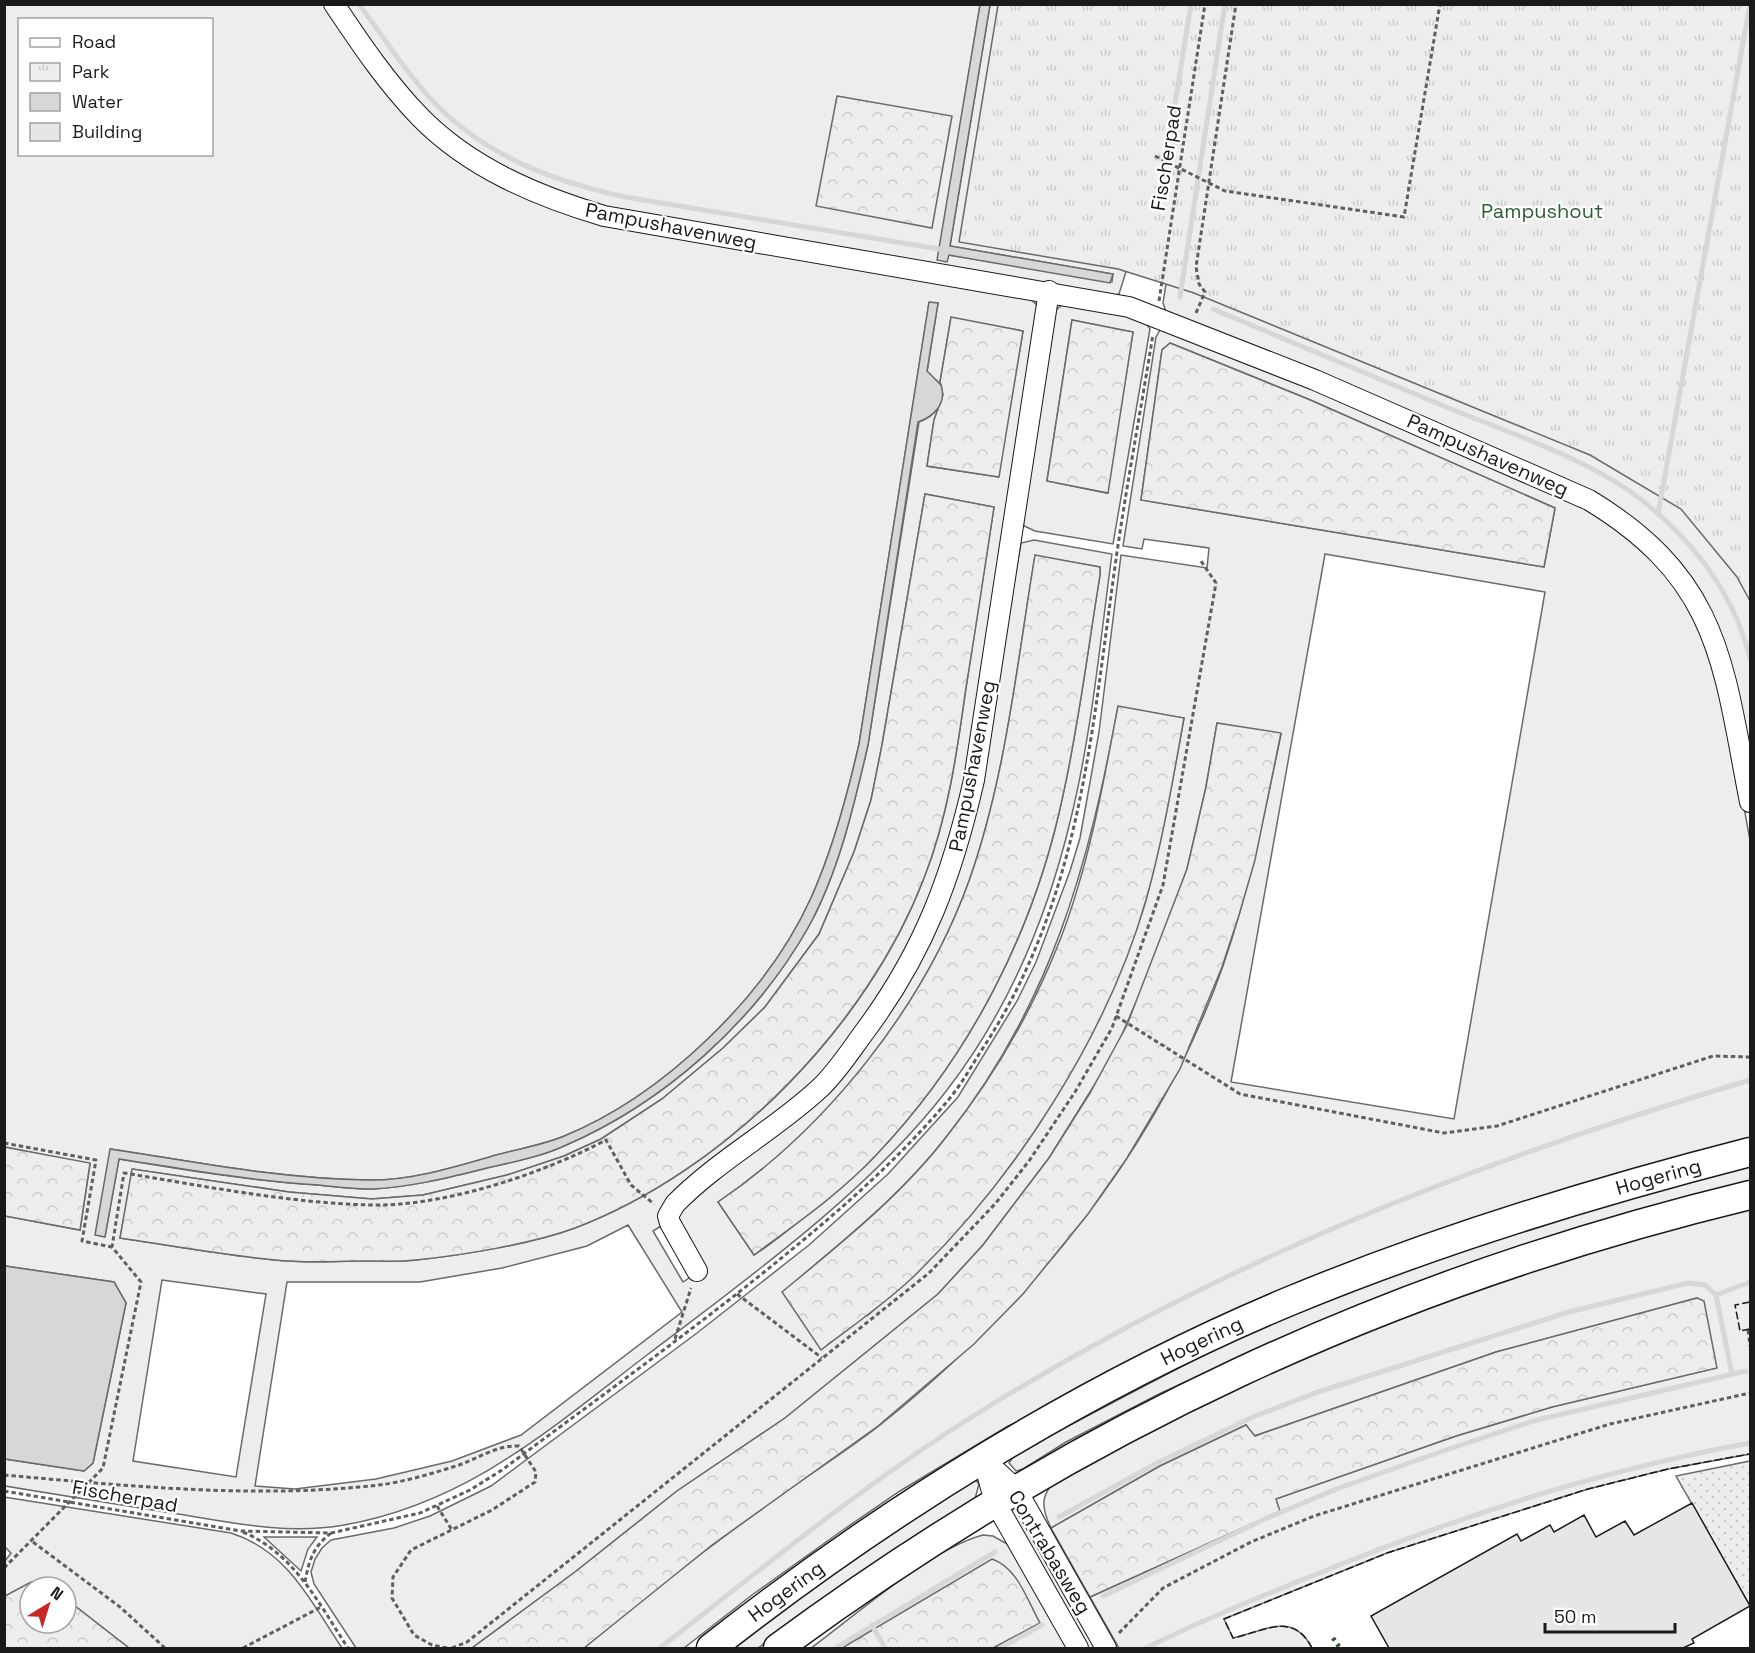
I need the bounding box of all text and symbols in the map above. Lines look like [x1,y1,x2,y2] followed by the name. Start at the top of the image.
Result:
[18,18,213,156] legend
[72,30,116,53] text: Road
[72,60,110,83] text: Park
[72,90,123,113] text: Water
[1145,103,1187,213] street label: Fischerpad
[72,120,142,143] text: Building
[583,197,759,255] street label: Pampushavenweg
[1481,198,1603,224] park label: Pampushout
[1403,408,1573,502] street label: Pampushavenweg
[943,678,1001,854] street label: Pampushavenweg
[1612,1152,1704,1201] street label: Hogering
[1156,1310,1247,1371] street label: Hogering
[70,1474,180,1518] street label: Fischerpad
[1003,1485,1097,1619] street label: Contrabasweg
[743,1555,829,1628] street label: Hogering
[18,1575,78,1635] north arrow
[46,1582,68,1605] text: N
[1545,1596,1676,1634] scale bar
[1554,1605,1596,1628] text: 50 m

